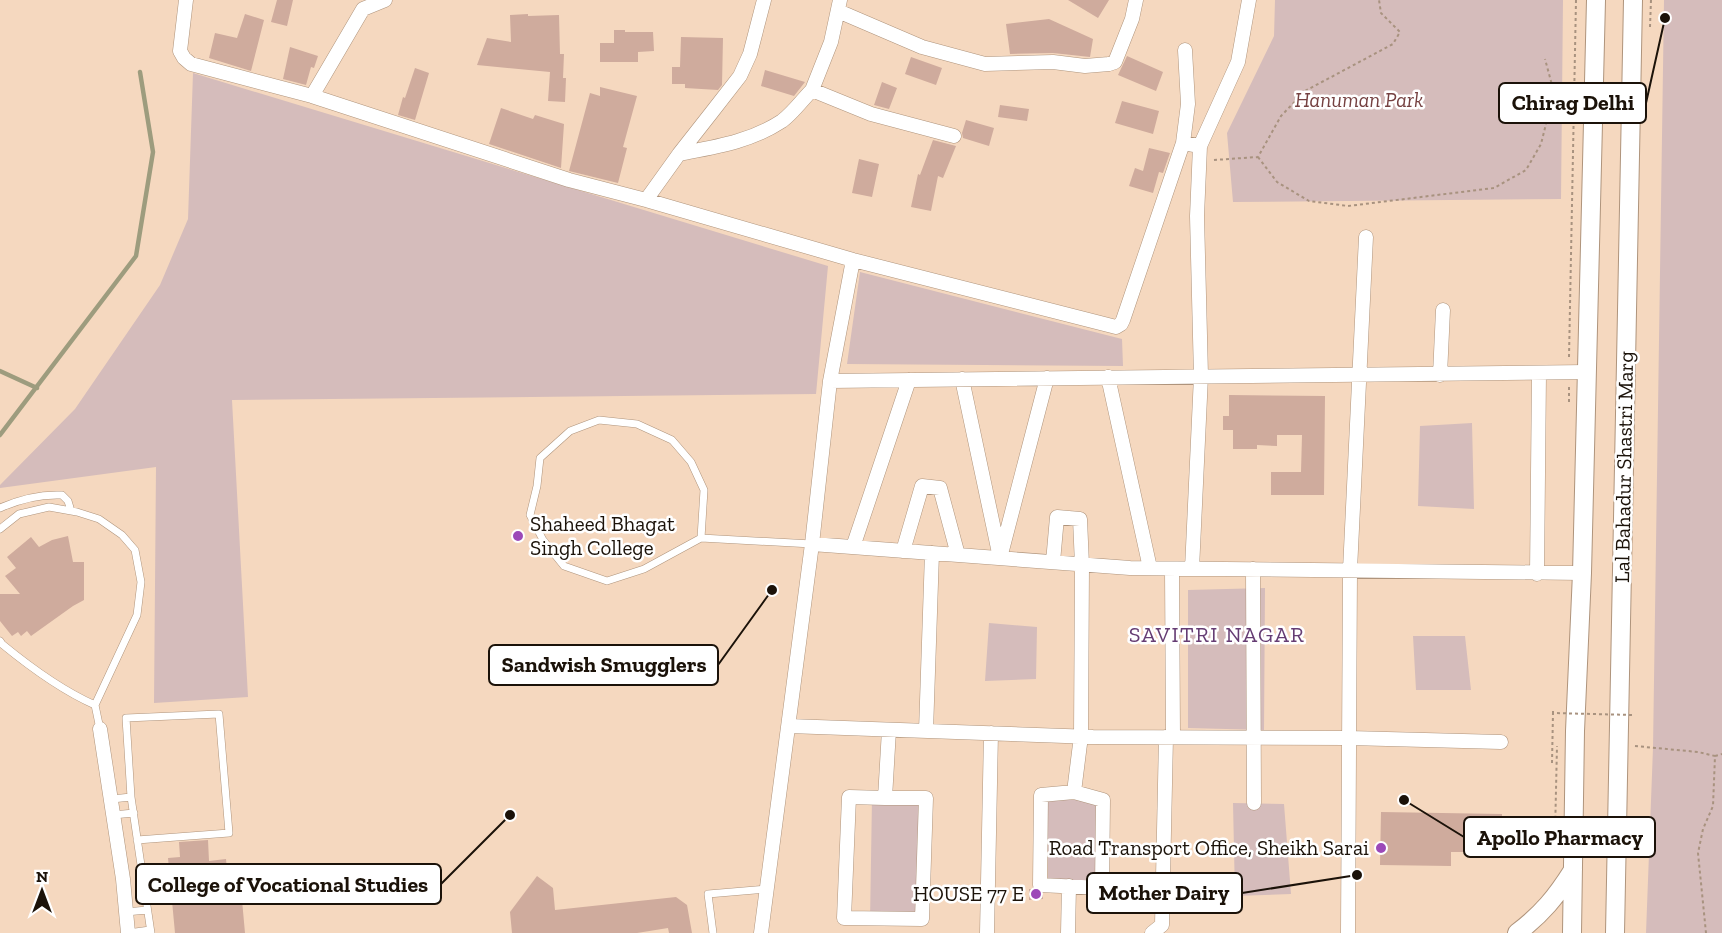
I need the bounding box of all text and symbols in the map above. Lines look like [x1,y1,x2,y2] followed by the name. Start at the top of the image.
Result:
[1499,83,1646,123] callout: Chirag Delhi
[1295,87,1423,112] park label: Hanuman Park
[1512,89,1635,116] text: Chirag Delhi
[1609,351,1638,583] street label: Lal Bahadur Shastri Marg
[530,511,675,560] place label: Shaheed Bhagat Singh College
[511,529,525,543] marker: Shaheed Bhagat Singh College
[1129,621,1305,648] district label: SAVITRI NAGAR
[489,645,718,685] callout: Sandwish Smugglers
[501,651,707,678] text: Sandwish Smugglers
[1464,817,1655,857] callout: Apollo Pharmacy
[1477,824,1644,851] text: Apollo Pharmacy
[1049,835,1369,860] place label: Road Transport Office, Sheikh Sarai
[1374,841,1388,855] marker: Road Transport Office, Sheikh Sarai
[12,861,72,921] north arrow
[136,864,441,904] callout: College of Vocational Studies
[36,867,48,886] text: N
[148,871,428,898] text: College of Vocational Studies
[1087,873,1242,913] callout: Mother Dairy
[1099,879,1230,906] text: Mother Dairy
[913,881,1024,906] place label: HOUSE 77 E
[1029,887,1043,901] marker: HOUSE 77 E

